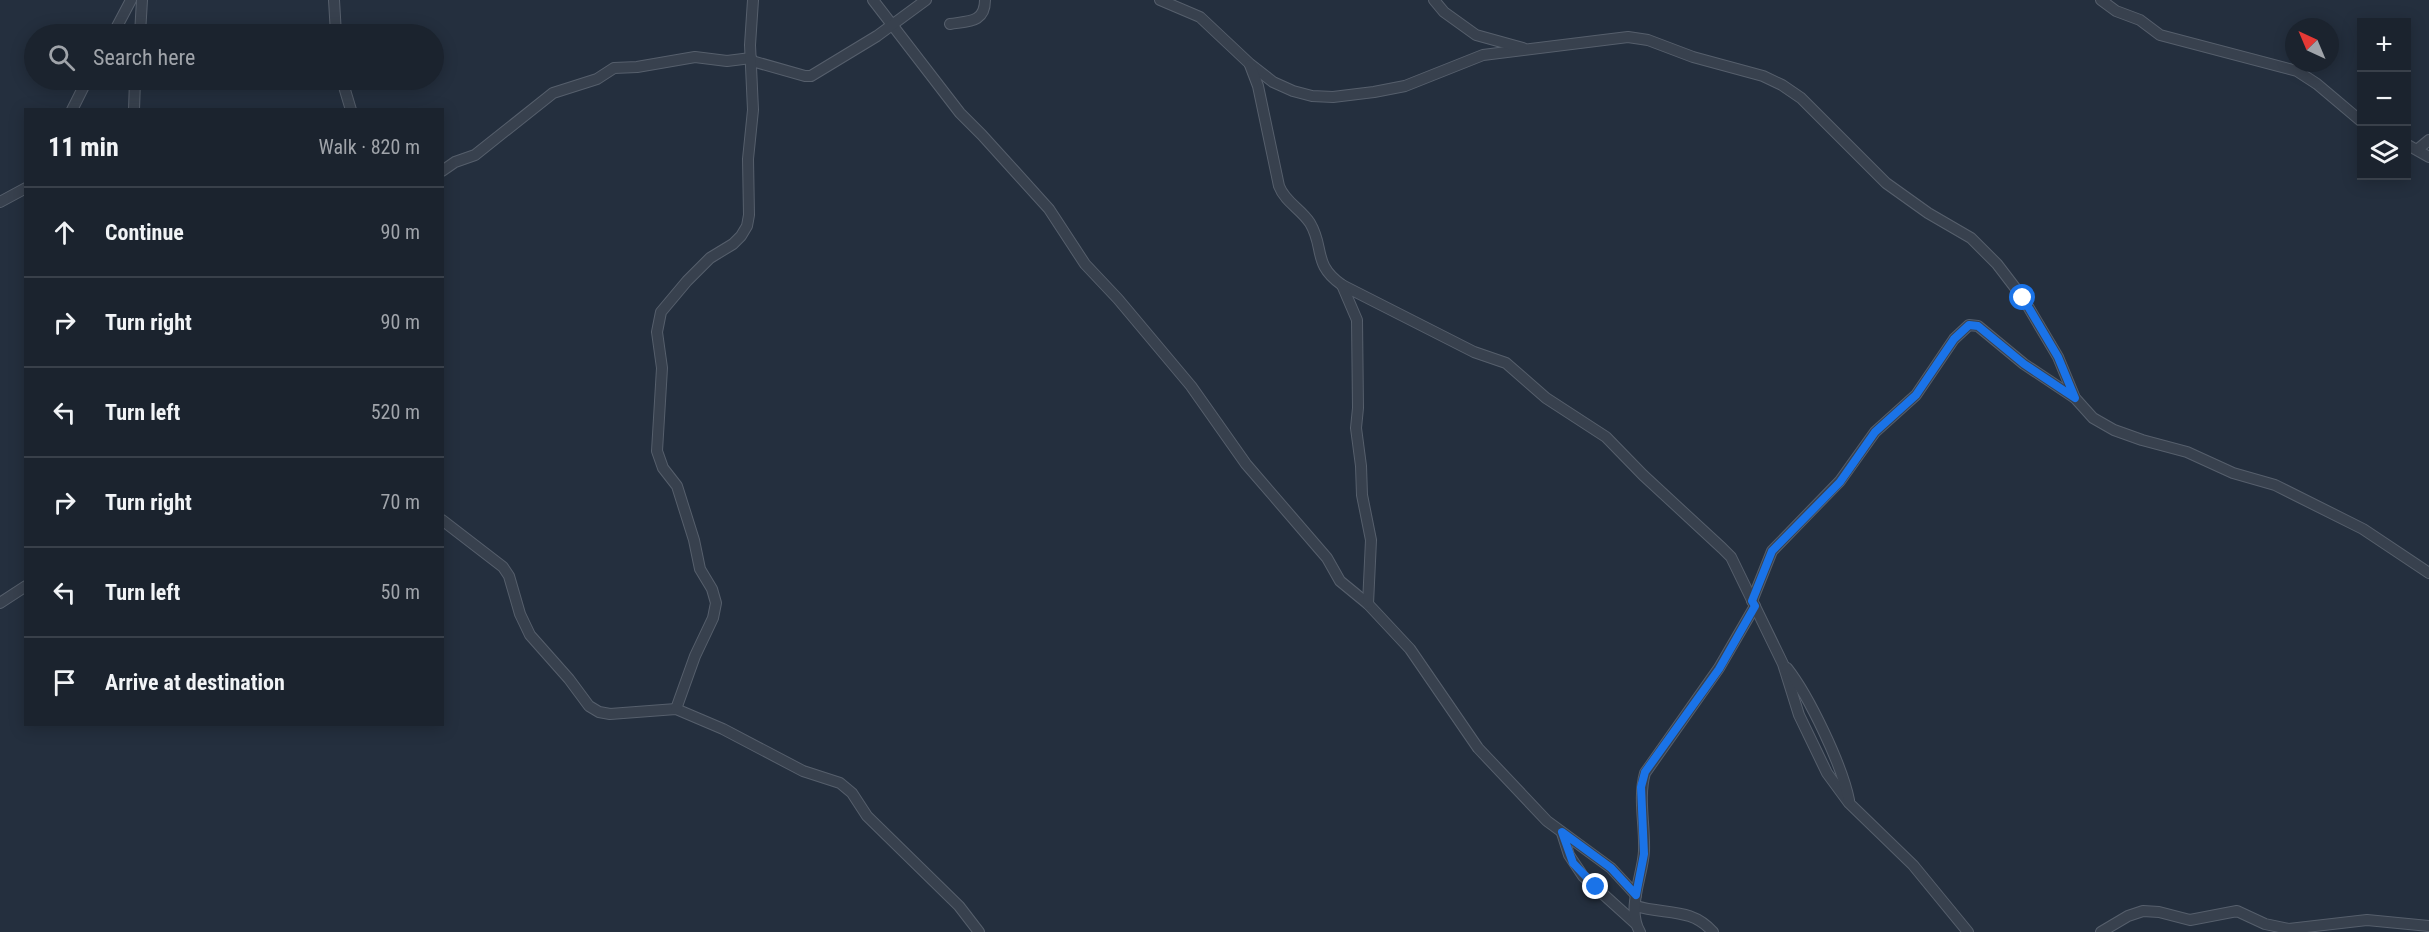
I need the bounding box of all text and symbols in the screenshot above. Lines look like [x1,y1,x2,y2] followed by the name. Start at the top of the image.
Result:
[2285,18,2339,72] north arrow
[2357,18,2411,180] map controls
[2357,18,2411,72] button: +
[24,24,444,90] search box
[45,41,78,74] icon: search
[93,45,195,70] text: Search here
[2357,72,2411,126] button: −
[2357,126,2411,180] button: layers
[48,132,119,162] text: 11 min
[319,135,420,159] text: Walk · 820 m
[48,216,81,249] icon: ahead
[105,220,184,245] text: Continue
[381,220,420,244] text: 90 m
[2009,284,2035,310] route start
[48,306,81,339] icon: right
[105,310,192,335] text: Turn right
[381,310,420,334] text: 90 m
[48,396,81,429] icon: left
[105,400,180,425] text: Turn left
[371,400,420,424] text: 520 m
[48,486,81,519] icon: right
[105,490,192,515] text: Turn right
[381,490,420,514] text: 70 m
[48,576,81,609] icon: left
[105,580,180,605] text: Turn left
[381,580,420,604] text: 50 m
[48,666,81,699] icon: arrive
[105,670,285,695] text: Arrive at destination
[1582,873,1608,899] route end

